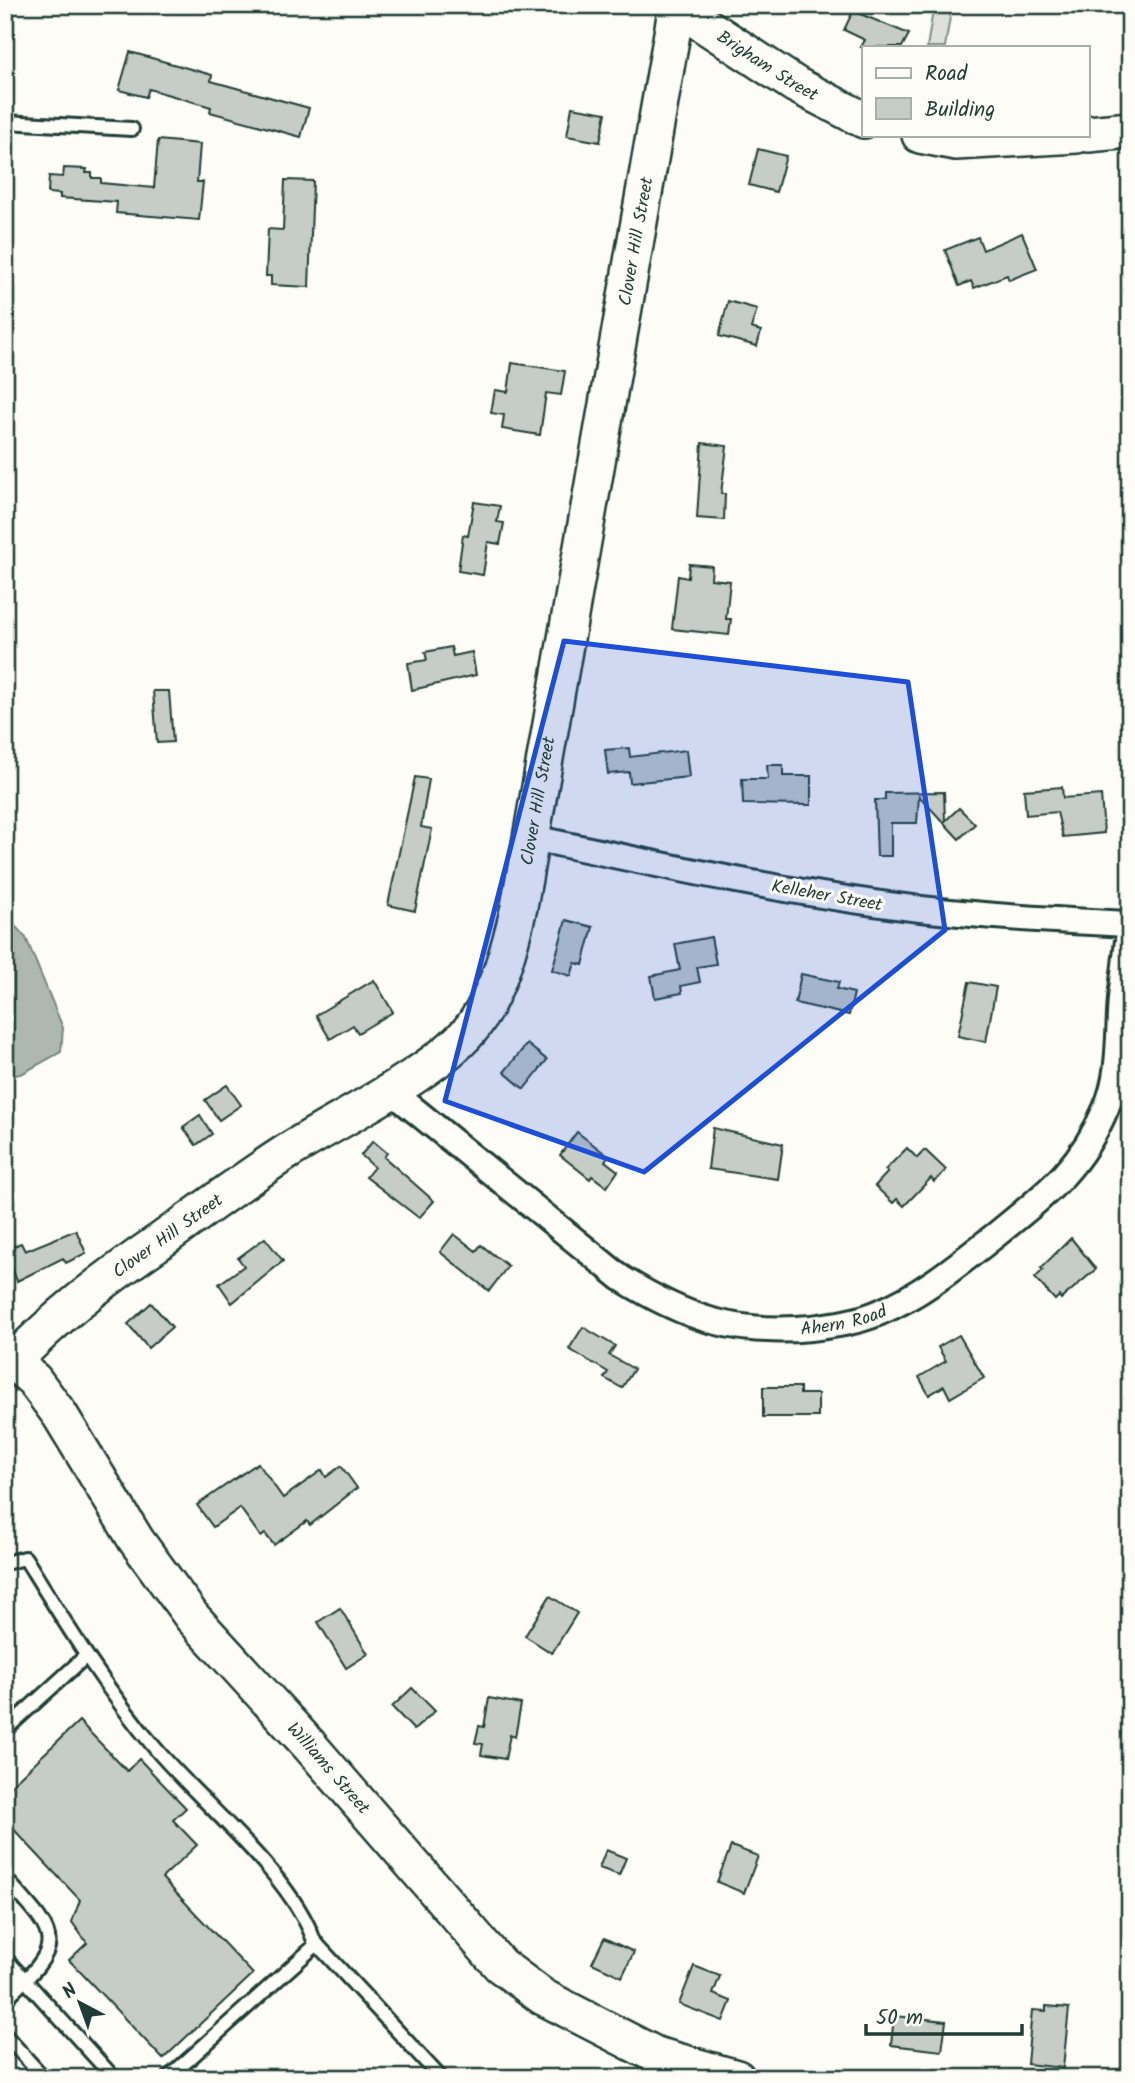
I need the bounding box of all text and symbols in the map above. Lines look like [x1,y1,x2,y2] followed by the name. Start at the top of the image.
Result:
[710,24,824,110] street label: Brigham Street
[862,46,1090,136] legend
[925,58,968,91] text: Road
[925,94,995,127] text: Building
[612,174,663,308] street label: Clover Hill Street
[514,733,565,868] street label: Clover Hill Street
[769,872,886,921] street label: Kelleher Street
[107,1186,231,1286] street label: Clover Hill Street
[800,1297,893,1345] street label: Ahern Road
[279,1716,377,1822] street label: Williams Street
[46,1968,116,2038] north arrow
[56,1976,85,2007] text: N
[866,1992,1021,2036] scale bar
[876,2002,923,2035] text: 50 m

